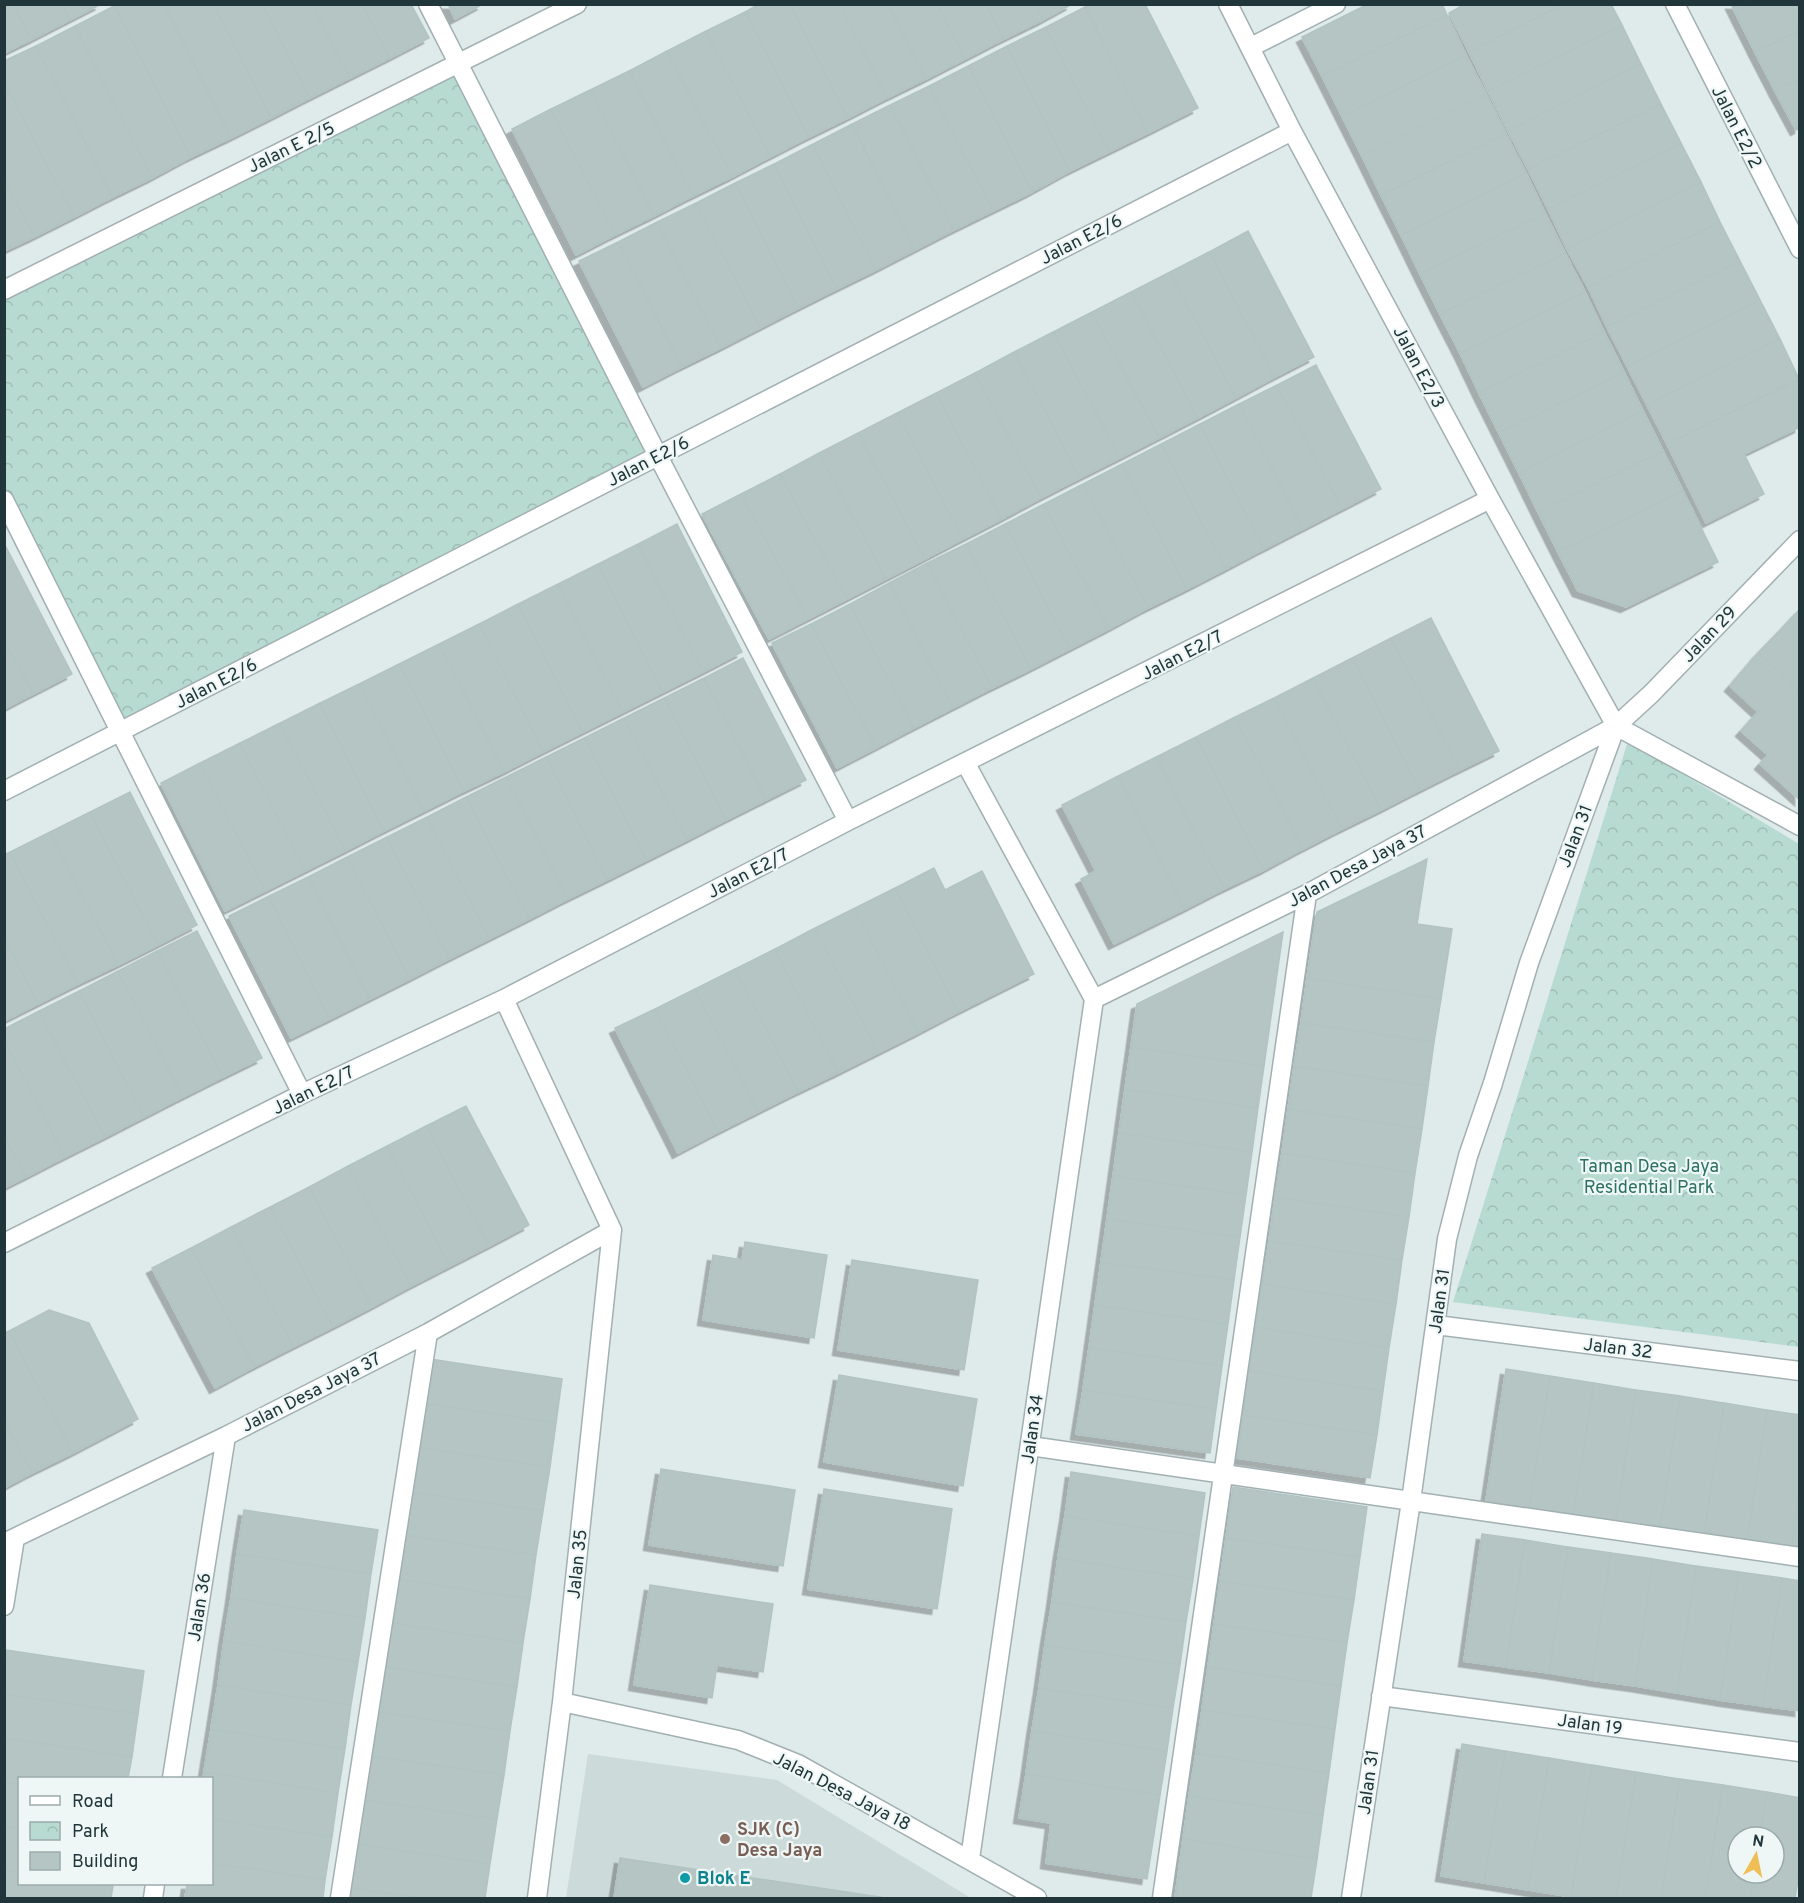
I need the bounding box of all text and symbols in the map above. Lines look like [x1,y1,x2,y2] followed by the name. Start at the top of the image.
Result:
[1705,82,1766,173] street label: Jalan E2/2
[244,117,339,179] street label: Jalan E 2/5
[1037,210,1127,271] street label: Jalan E2/6
[1387,323,1449,413] street label: Jalan E2/3
[604,432,694,493] street label: Jalan E2/6
[1678,602,1743,668] street label: Jalan 29
[1138,626,1227,687] street label: Jalan E2/7
[172,654,262,715] street label: Jalan E2/6
[1554,802,1599,871] street label: Jalan 31
[1284,821,1431,914] street label: Jalan Desa Jaya 37
[704,844,793,905] street label: Jalan E2/7
[269,1062,358,1121] street label: Jalan E2/7
[1579,1156,1719,1200] park label: Taman Desa Jaya Residential Park
[1425,1267,1456,1335] street label: Jalan 31
[1582,1334,1654,1365] street label: Jalan 32
[238,1348,385,1438] street label: Jalan Desa Jaya 37
[1017,1393,1050,1466] street label: Jalan 34
[563,1528,594,1600] street label: Jalan 35
[184,1571,217,1643] street label: Jalan 36
[1556,1710,1624,1741] street label: Jalan 19
[769,1748,914,1837] street label: Jalan Desa Jaya 18
[1354,1748,1385,1816] street label: Jalan 31
[18,1777,213,1885] legend
[72,1791,114,1814] text: Road
[737,1819,822,1863] place label: SJK (C) Desa Jaya
[72,1821,109,1844] text: Park
[1726,1825,1786,1885] north arrow
[1751,1831,1765,1853] text: N
[718,1832,732,1846] marker: SJK (C) Desa Jaya
[72,1851,138,1874] text: Building
[697,1868,751,1891] place label: Blok E
[678,1871,692,1885] marker: Blok E

